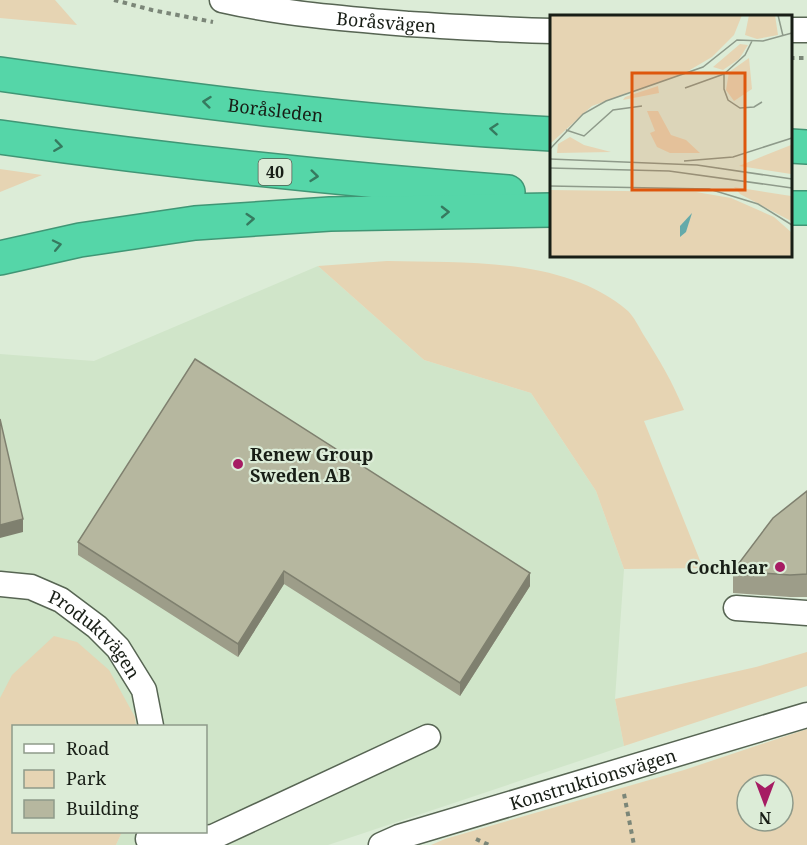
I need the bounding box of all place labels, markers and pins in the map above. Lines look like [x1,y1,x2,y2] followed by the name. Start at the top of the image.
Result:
[250,442,373,487] place label: Renew Group Sweden AB
[231,457,245,471] marker: Renew Group Sweden AB
[687,555,769,579] place label: Cochlear
[773,560,787,574] marker: Cochlear

